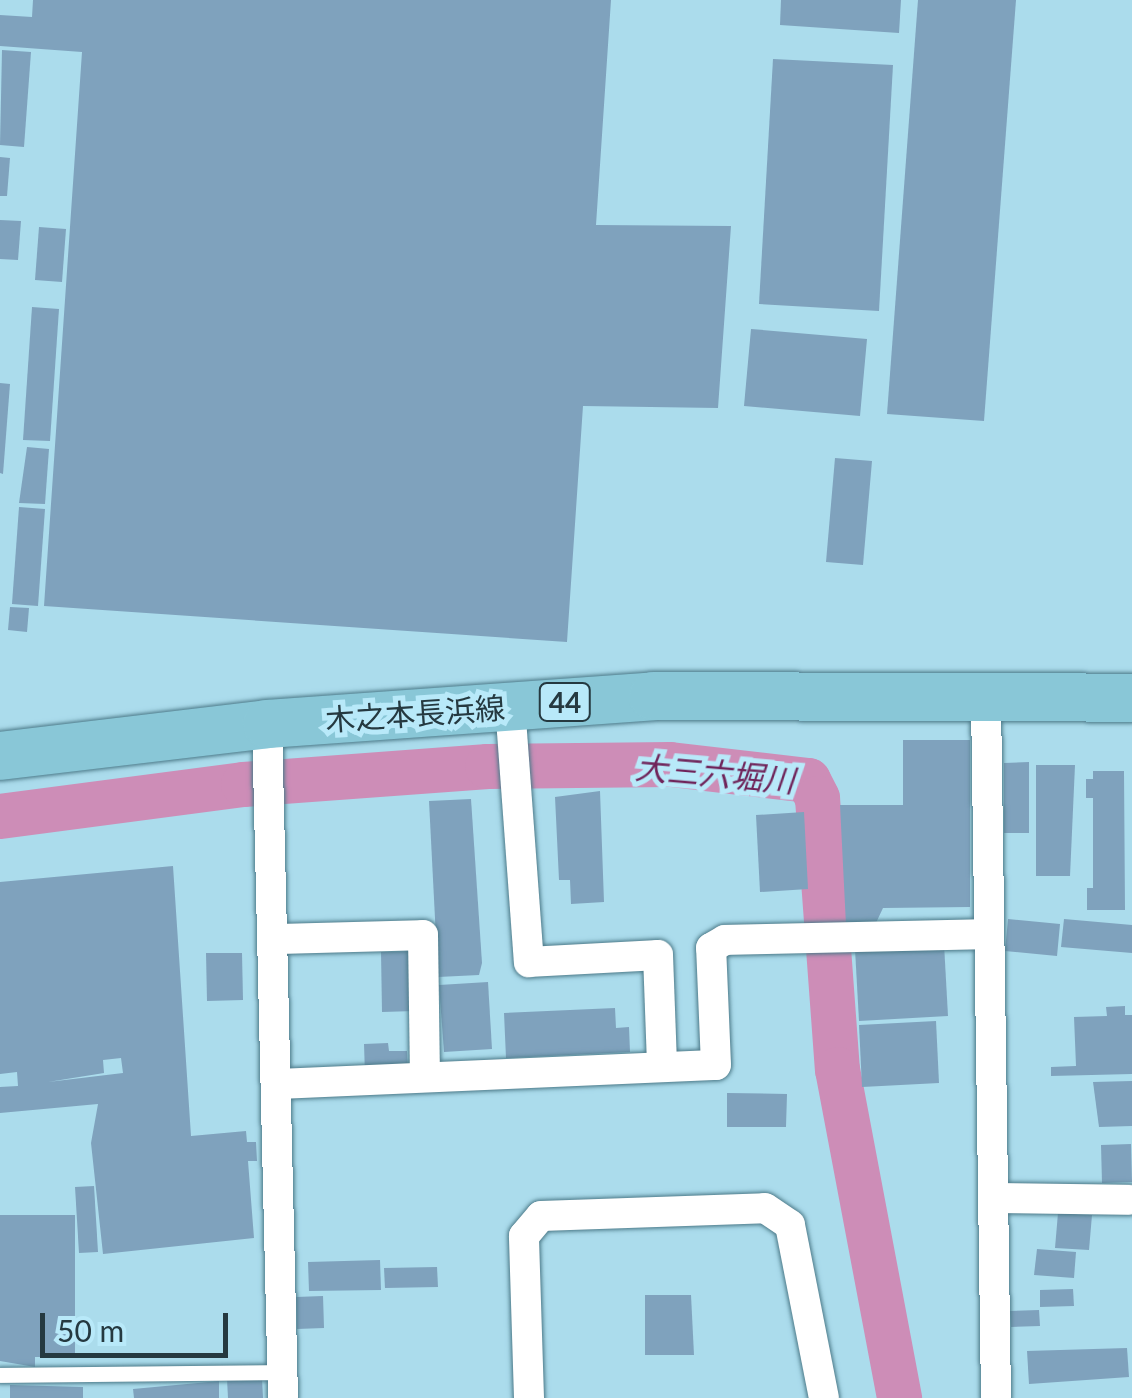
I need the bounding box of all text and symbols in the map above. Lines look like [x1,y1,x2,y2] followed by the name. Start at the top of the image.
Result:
[538,679,592,725] road number: 44
[324,689,506,737] street label: 木之本長浜線
[634,748,796,800] water label: 大三六堀川
[45,1293,232,1355] scale bar
[57,1312,124,1348] text: 50 m

